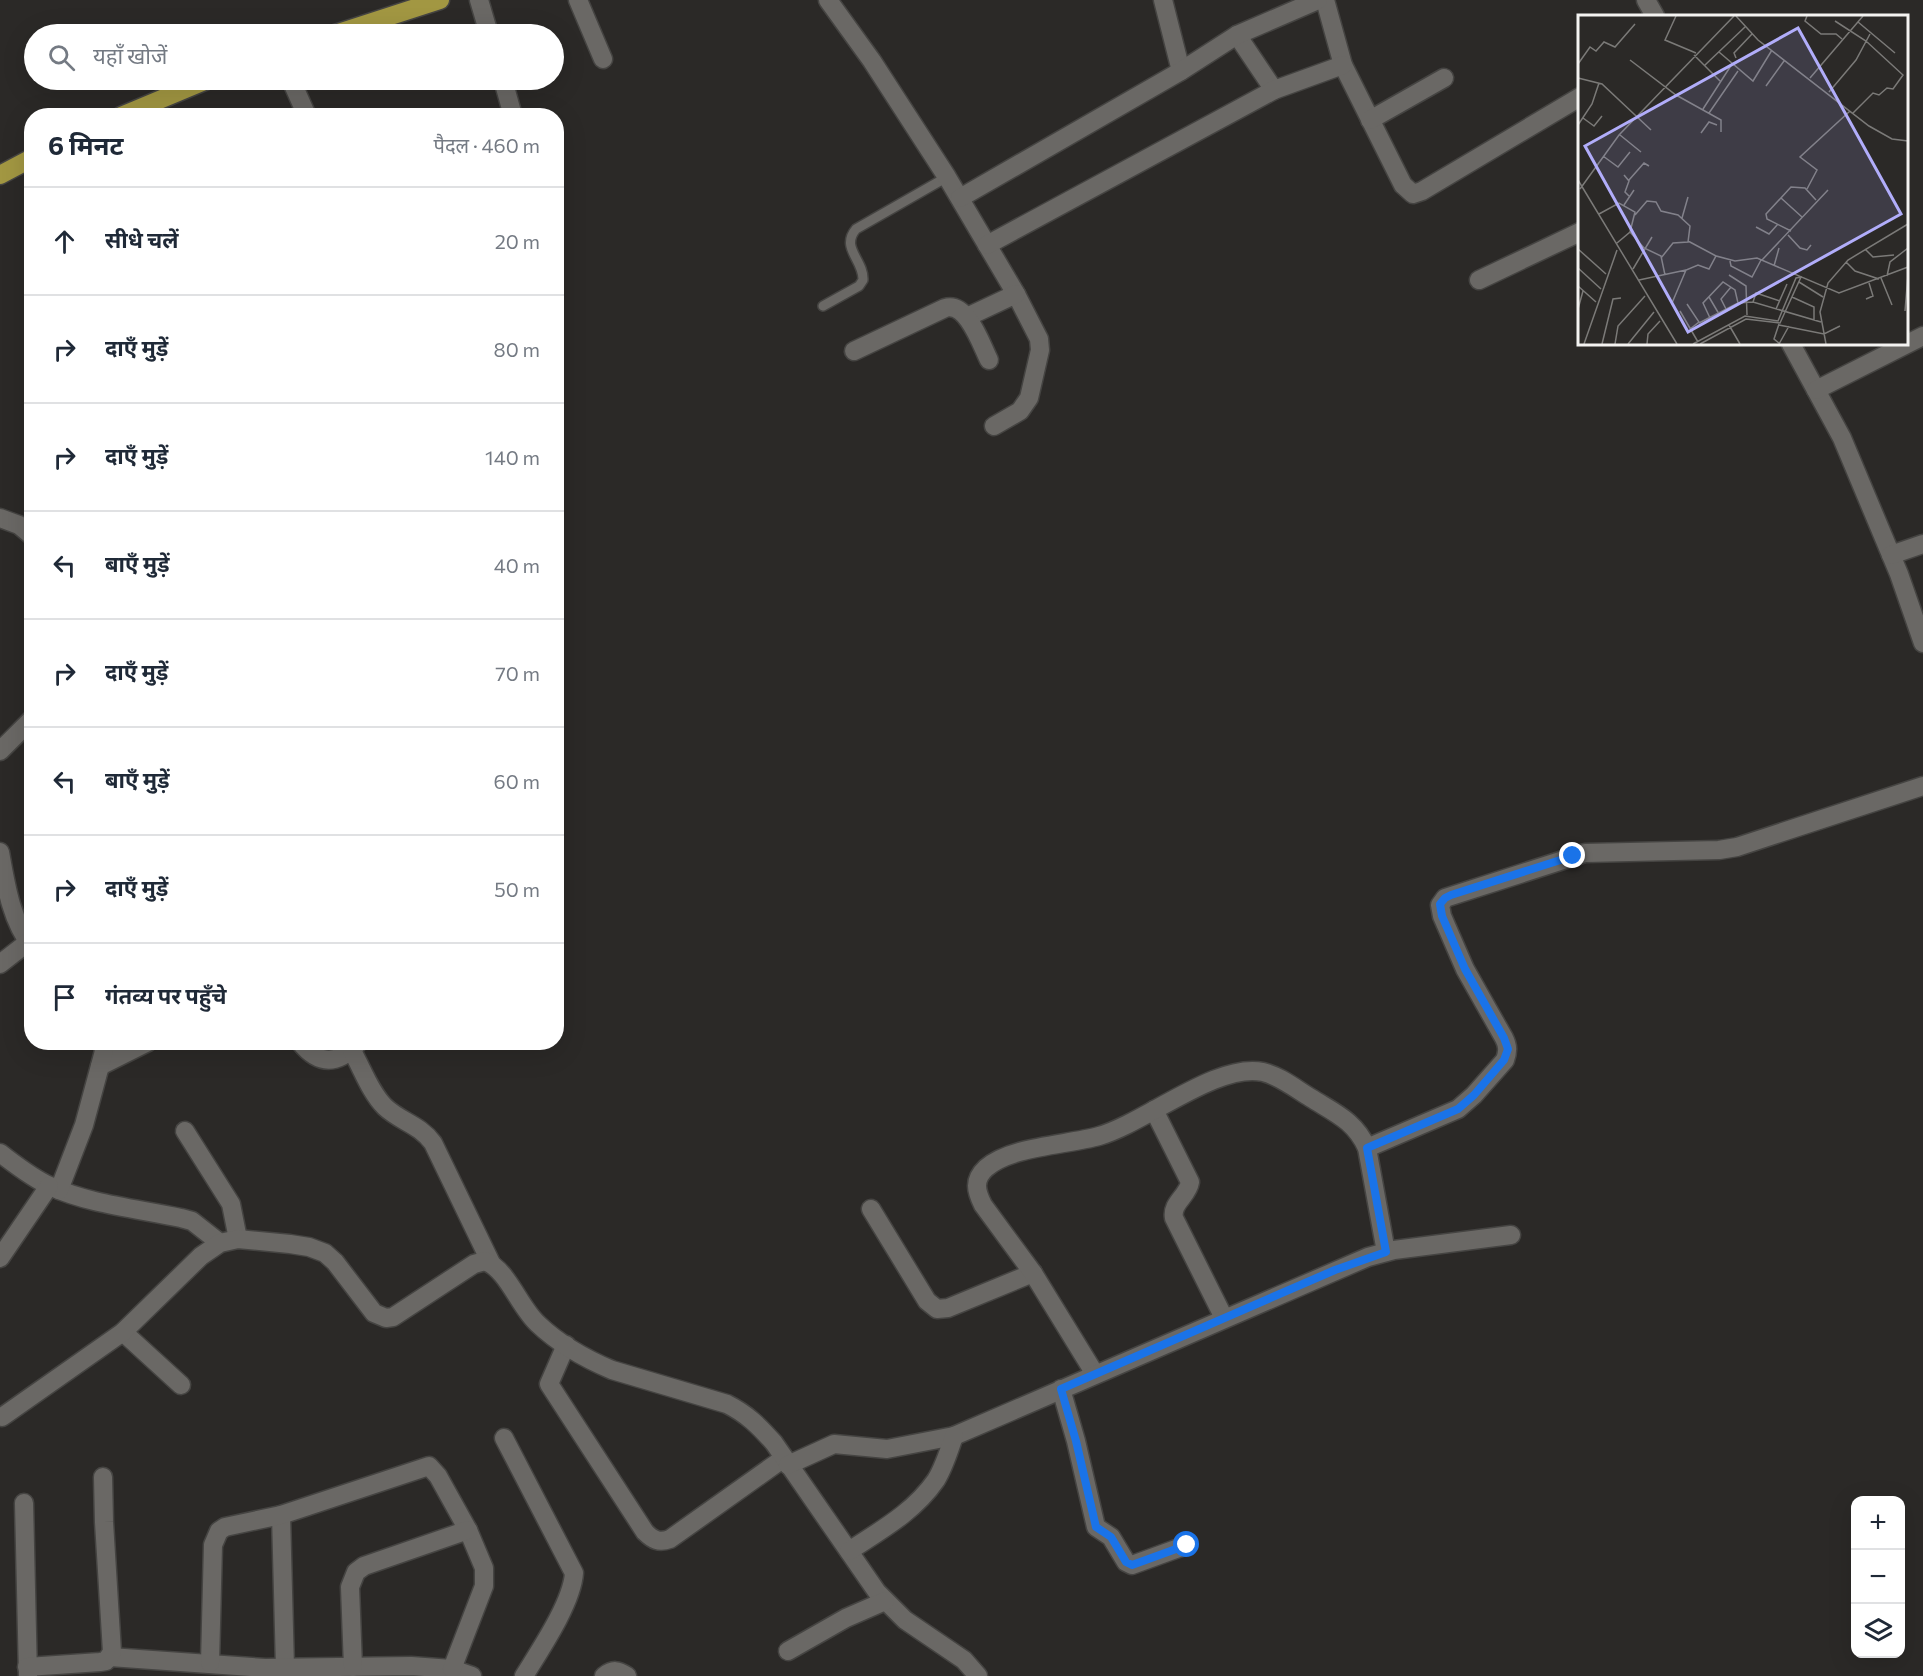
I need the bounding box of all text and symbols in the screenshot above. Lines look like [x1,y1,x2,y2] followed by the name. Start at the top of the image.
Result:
[1578,15,1908,345] inset map
[24,24,564,90] search box
[45,41,78,74] icon: search
[93,42,167,69] text: यहाँ खोजें
[48,129,124,160] text: 6 मिनट
[434,133,540,157] text: पैदल · 460 m
[48,225,81,258] icon: ahead
[105,226,179,253] text: सीधे चलें
[495,229,540,253] text: 20 m
[48,333,81,366] icon: right
[105,334,168,361] text: दाएँ मुड़ें
[494,337,540,361] text: 80 m
[48,441,81,474] icon: right
[105,442,168,469] text: दाएँ मुड़ें
[485,445,540,469] text: 140 m
[48,549,81,582] icon: left
[105,550,170,577] text: बाएँ मुड़ें
[494,553,540,577] text: 40 m
[48,657,81,690] icon: right
[105,658,168,685] text: दाएँ मुड़ें
[495,661,540,685] text: 70 m
[48,765,81,798] icon: left
[105,766,170,793] text: बाएँ मुड़ें
[494,769,540,793] text: 60 m
[1559,842,1585,868] route end
[48,873,81,906] icon: right
[105,874,168,901] text: दाएँ मुड़ें
[494,877,540,901] text: 50 m
[48,981,81,1014] icon: arrive
[105,982,227,1009] text: गंतव्य पर पहुँचे
[1851,1496,1905,1658] map controls
[1851,1496,1905,1550] button: +
[1173,1531,1199,1557] route start
[1851,1550,1905,1604] button: −
[1851,1604,1905,1658] button: layers

